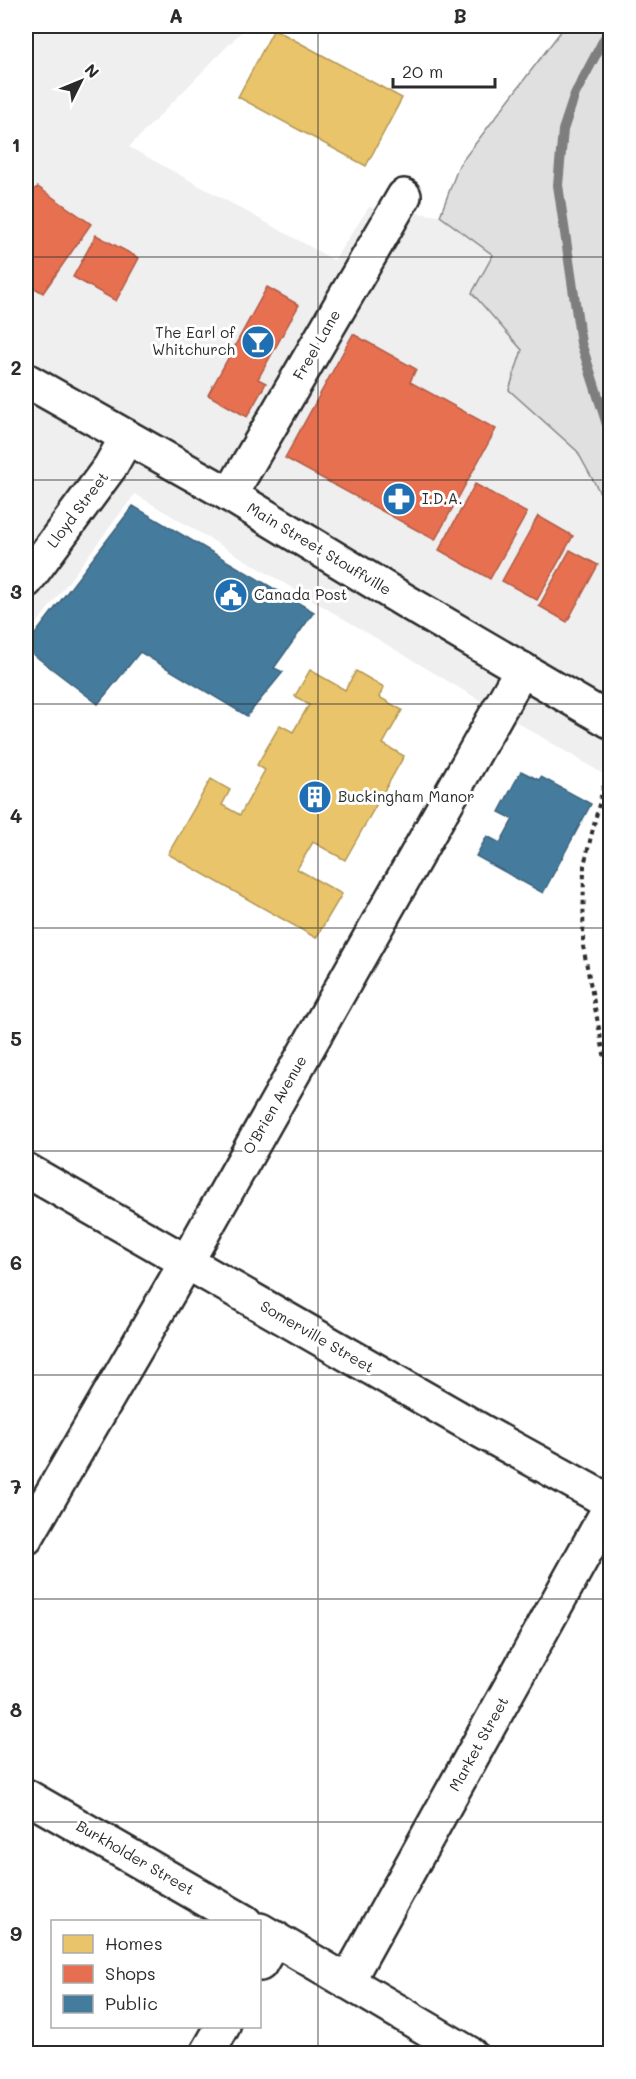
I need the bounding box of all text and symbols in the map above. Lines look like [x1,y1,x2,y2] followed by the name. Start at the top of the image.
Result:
[169,2,183,28] text: A
[453,2,467,28] text: B
[51,51,111,111] north arrow
[393,51,495,89] scale bar
[81,59,104,82] text: N
[402,59,443,83] text: 20 m
[12,131,20,157] text: 1
[288,306,344,383] street label: Freel Lane
[152,322,236,359] place label: The Earl of Whitchurch
[240,324,276,360] bar icon: The Earl of Whitchurch
[10,354,22,380] text: 2
[42,467,112,552] street label: Lloyd Street
[381,481,417,517] pharmacy icon: I.D.A.
[422,488,463,508] place label: I.D.A.
[244,497,395,599] street label: Main Street Stouffville
[213,577,249,613] public building icon: Canada Post
[10,578,22,604] text: 3
[254,584,347,604] place label: Canada Post
[297,779,333,815] building icon: Buckingham Manor
[338,786,475,806] place label: Buckingham Manor
[10,802,23,828] text: 4
[10,1025,22,1051] text: 5
[238,1051,311,1158] street label: O'Brien Avenue
[10,1249,22,1275] text: 6
[257,1295,378,1377] street label: Somerville Street
[10,1473,22,1499] text: 7
[444,1693,512,1794] street label: Market Street
[10,1696,22,1722] text: 8
[73,1815,198,1899] street label: Burkholder Street
[10,1920,22,1946] text: 9
[51,1920,261,2028] legend
[105,1931,163,1955] text: Homes
[105,1961,156,1985] text: Shops
[105,1991,158,2015] text: Public

